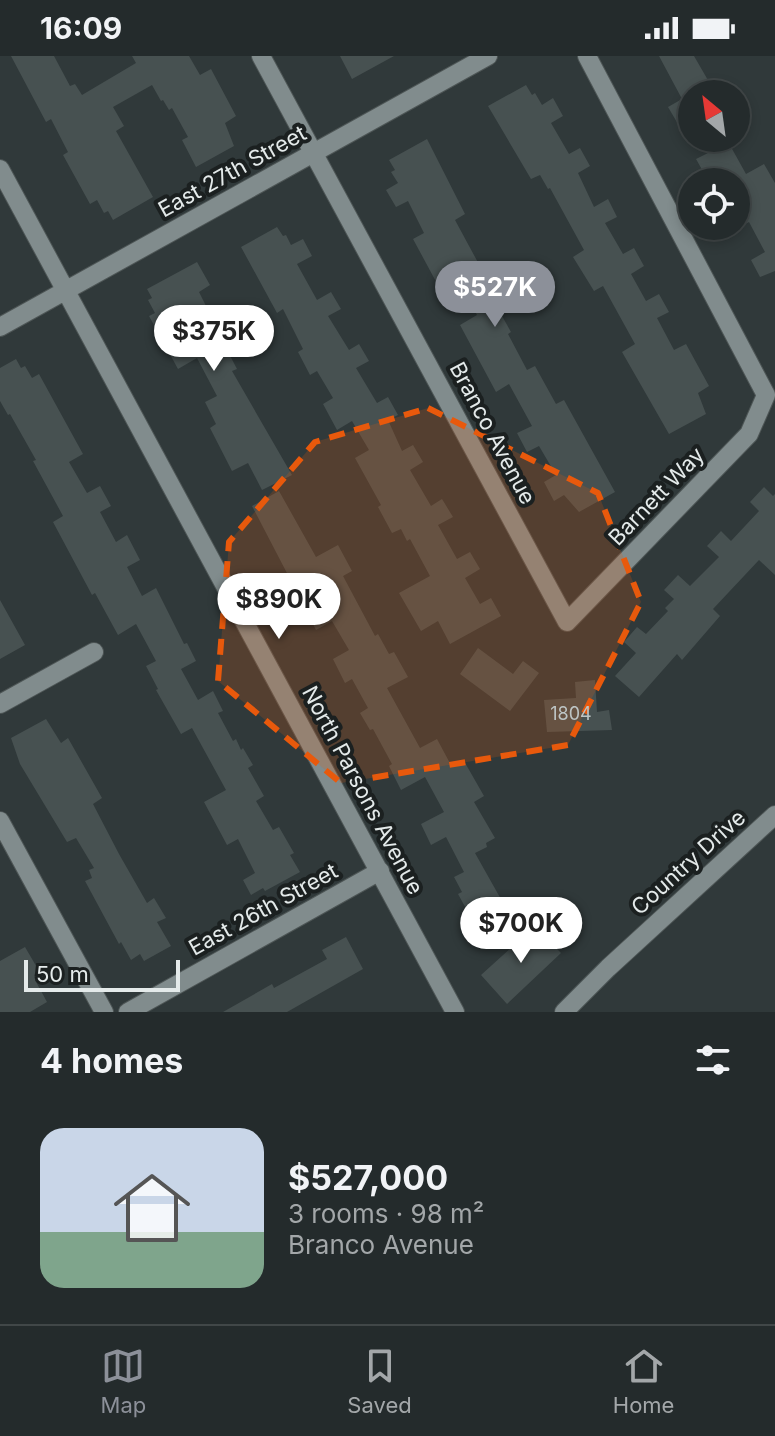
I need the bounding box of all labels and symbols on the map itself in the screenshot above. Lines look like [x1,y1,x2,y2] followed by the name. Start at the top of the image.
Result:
[678,80,750,152] north arrow
[154,120,310,222] street label: East 27th Street
[439,261,551,329] pin: $527K
[158,305,270,373] pin: $375K
[445,357,541,509] street label: Branco Avenue
[603,442,709,550] street label: Barnett Way
[223,573,335,641] pin: $890K
[297,681,429,899] street label: North Parsons Avenue
[550,703,592,724] house number: 1804
[626,804,750,920] street label: Country Drive
[184,857,342,961] street label: East 26th Street
[465,897,577,965] pin: $700K
[24,956,180,992] scale bar

